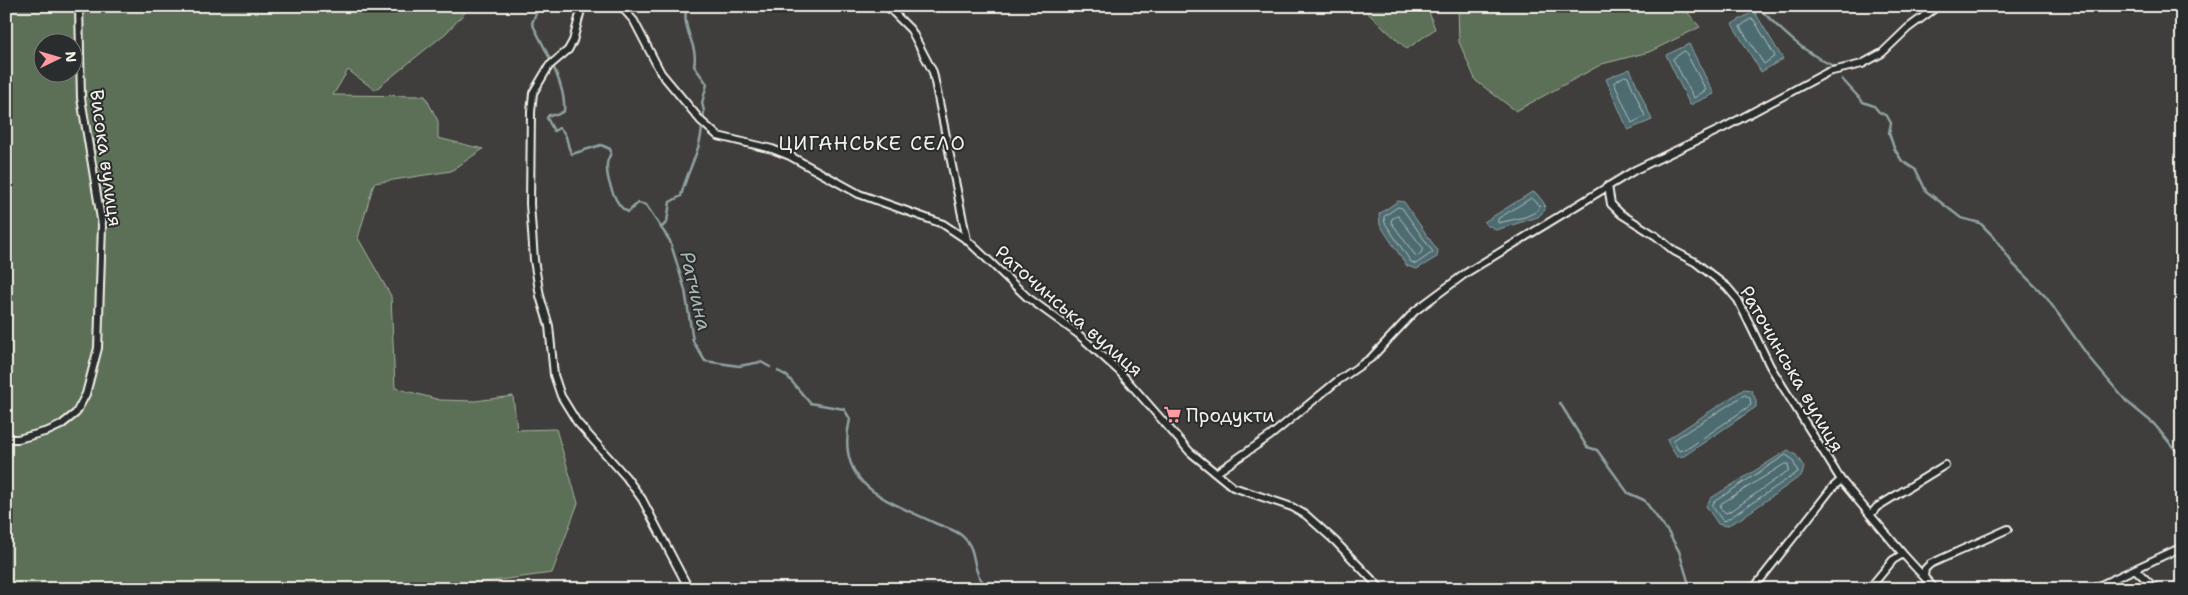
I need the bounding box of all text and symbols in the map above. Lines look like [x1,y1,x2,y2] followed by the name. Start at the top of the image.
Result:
[32,32,82,82] north arrow
[62,51,80,63] text: N
[84,88,128,228] street label: Висока вулиця
[778,130,966,156] district label: ЦИГАНСЬКЕ СЕЛО
[990,240,1148,382] street label: Раточинська вулиця
[674,249,718,333] water label: Ратчина
[1734,281,1850,457] street label: Раточинська вулиця
[1186,403,1275,428] place label: Продукти
[1162,405,1182,425] supermarket icon: Продукти

